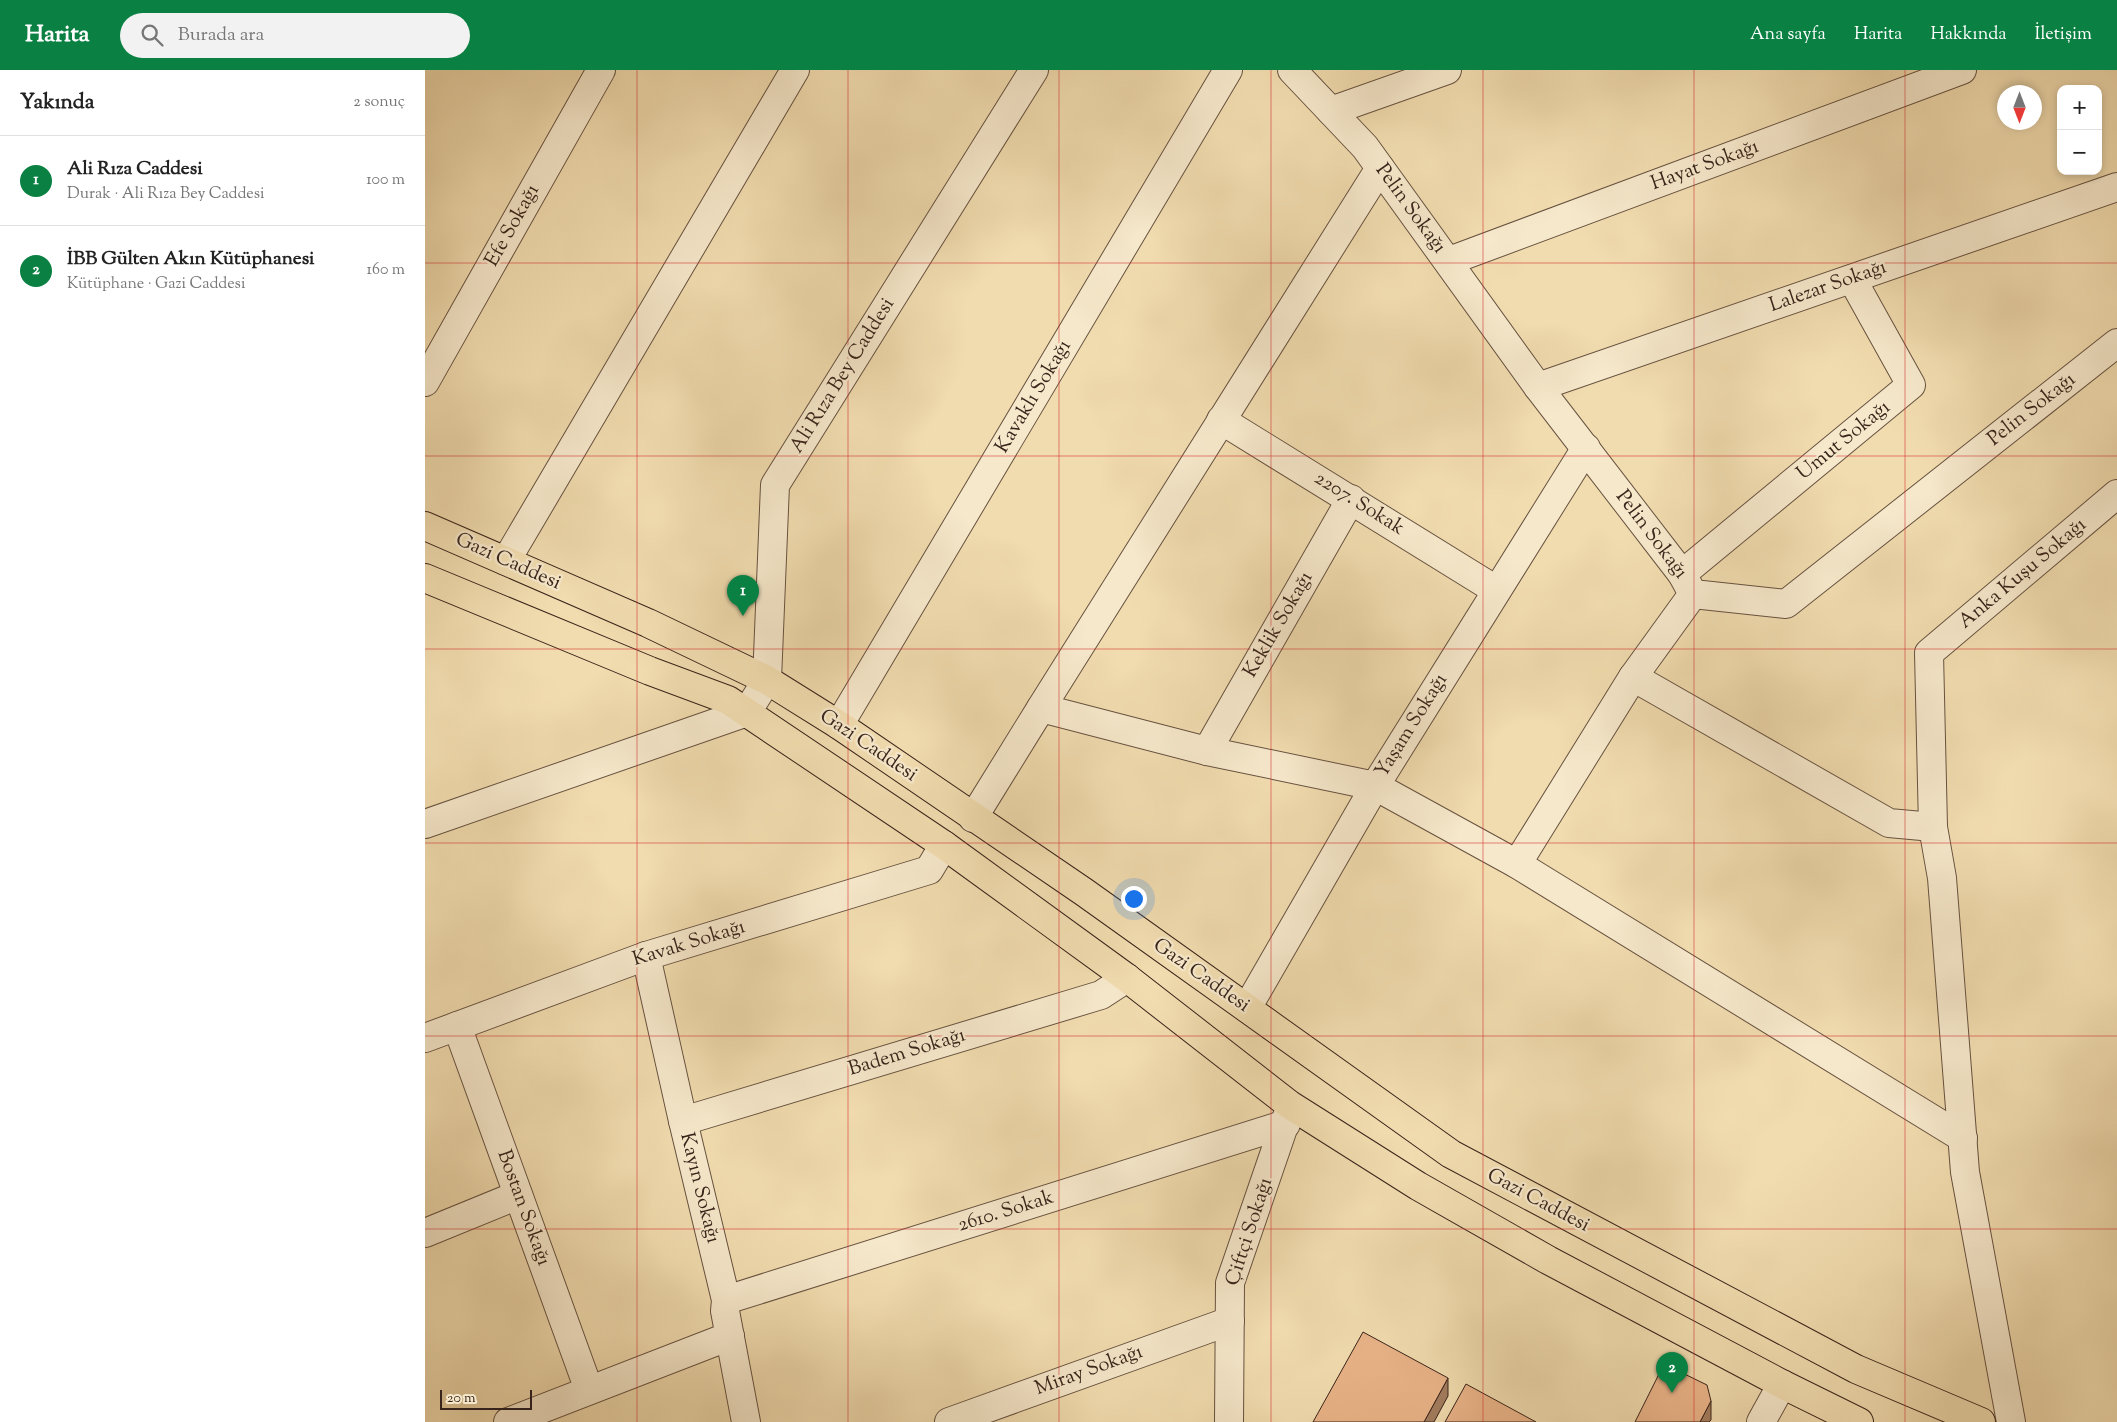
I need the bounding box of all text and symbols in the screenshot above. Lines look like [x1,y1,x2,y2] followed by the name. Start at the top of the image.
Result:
[120,13,470,58] search box
[25,18,90,52] text: Harita
[138,21,166,49] icon: search
[178,22,264,49] text: Burada ara
[1750,22,1826,48] text: Ana sayfa
[1854,22,1902,48] text: Harita
[1930,22,2007,48] text: Hakkında
[2035,22,2092,48] text: İletişim
[1997,85,2042,130] north arrow
[2057,85,2102,175] map controls
[2057,85,2102,130] button: +
[20,88,94,118] text: Yakında
[353,91,405,114] text: 2 sonuç
[2057,130,2102,175] button: −
[1647,133,1763,199] street label: Hayat Sokağı
[67,156,203,183] text: Ali Rıza Caddesi
[1367,158,1453,260] street label: Pelin Sokağı
[33,169,39,192] text: 1
[366,169,405,192] text: 100 m
[478,179,548,272] street label: Efe Sokağı
[67,183,265,206] text: Durak · Ali Rıza Bey Caddesi
[67,246,315,273] text: İBB Gülten Akın Kütüphanesi
[1765,253,1891,321] street label: Lalezar Sokağı
[32,259,40,282] text: 2
[367,259,405,282] text: 160 m
[67,273,245,296] text: Kütüphane · Gazi Caddesi
[783,292,903,459] street label: Ali Rıza Bey Caddesi
[989,335,1079,459] street label: Kavaklı Sokağı
[1982,366,2083,454] street label: Pelin Sokağı
[1791,394,1897,488] street label: Umut Sokağı
[1308,465,1410,543] street label: 2207. Sokak
[1608,484,1694,586] street label: Pelin Sokağı
[1953,511,2094,636] street label: Anka Kuşu Sokağı
[451,526,566,598] street label: Gazi Caddesi
[1237,566,1321,683] street label: Keklik Sokağı
[727,575,759,616] pin: 1
[1368,668,1456,784] street label: Yaşam Sokağı
[813,702,923,790] street label: Gazi Caddesi
[1121,886,1147,912] your location
[629,913,749,975] street label: Kavak Sokağı
[1146,932,1256,1020] street label: Gazi Caddesi
[845,1021,969,1085] street label: Badem Sokağı
[671,1130,727,1247] street label: Kayın Sokağı
[489,1146,558,1270] street label: Bostan Sokağı
[1481,1162,1595,1240] street label: Gazi Caddesi
[1219,1174,1281,1290] street label: Çiftçi Sokağı
[955,1184,1058,1240] street label: 2610. Sokak
[1031,1338,1147,1404] street label: Miray Sokağı
[1656,1352,1688,1393] pin: 2
[440,1387,533,1410] scale bar
[447,1389,476,1409] text: 20 m

